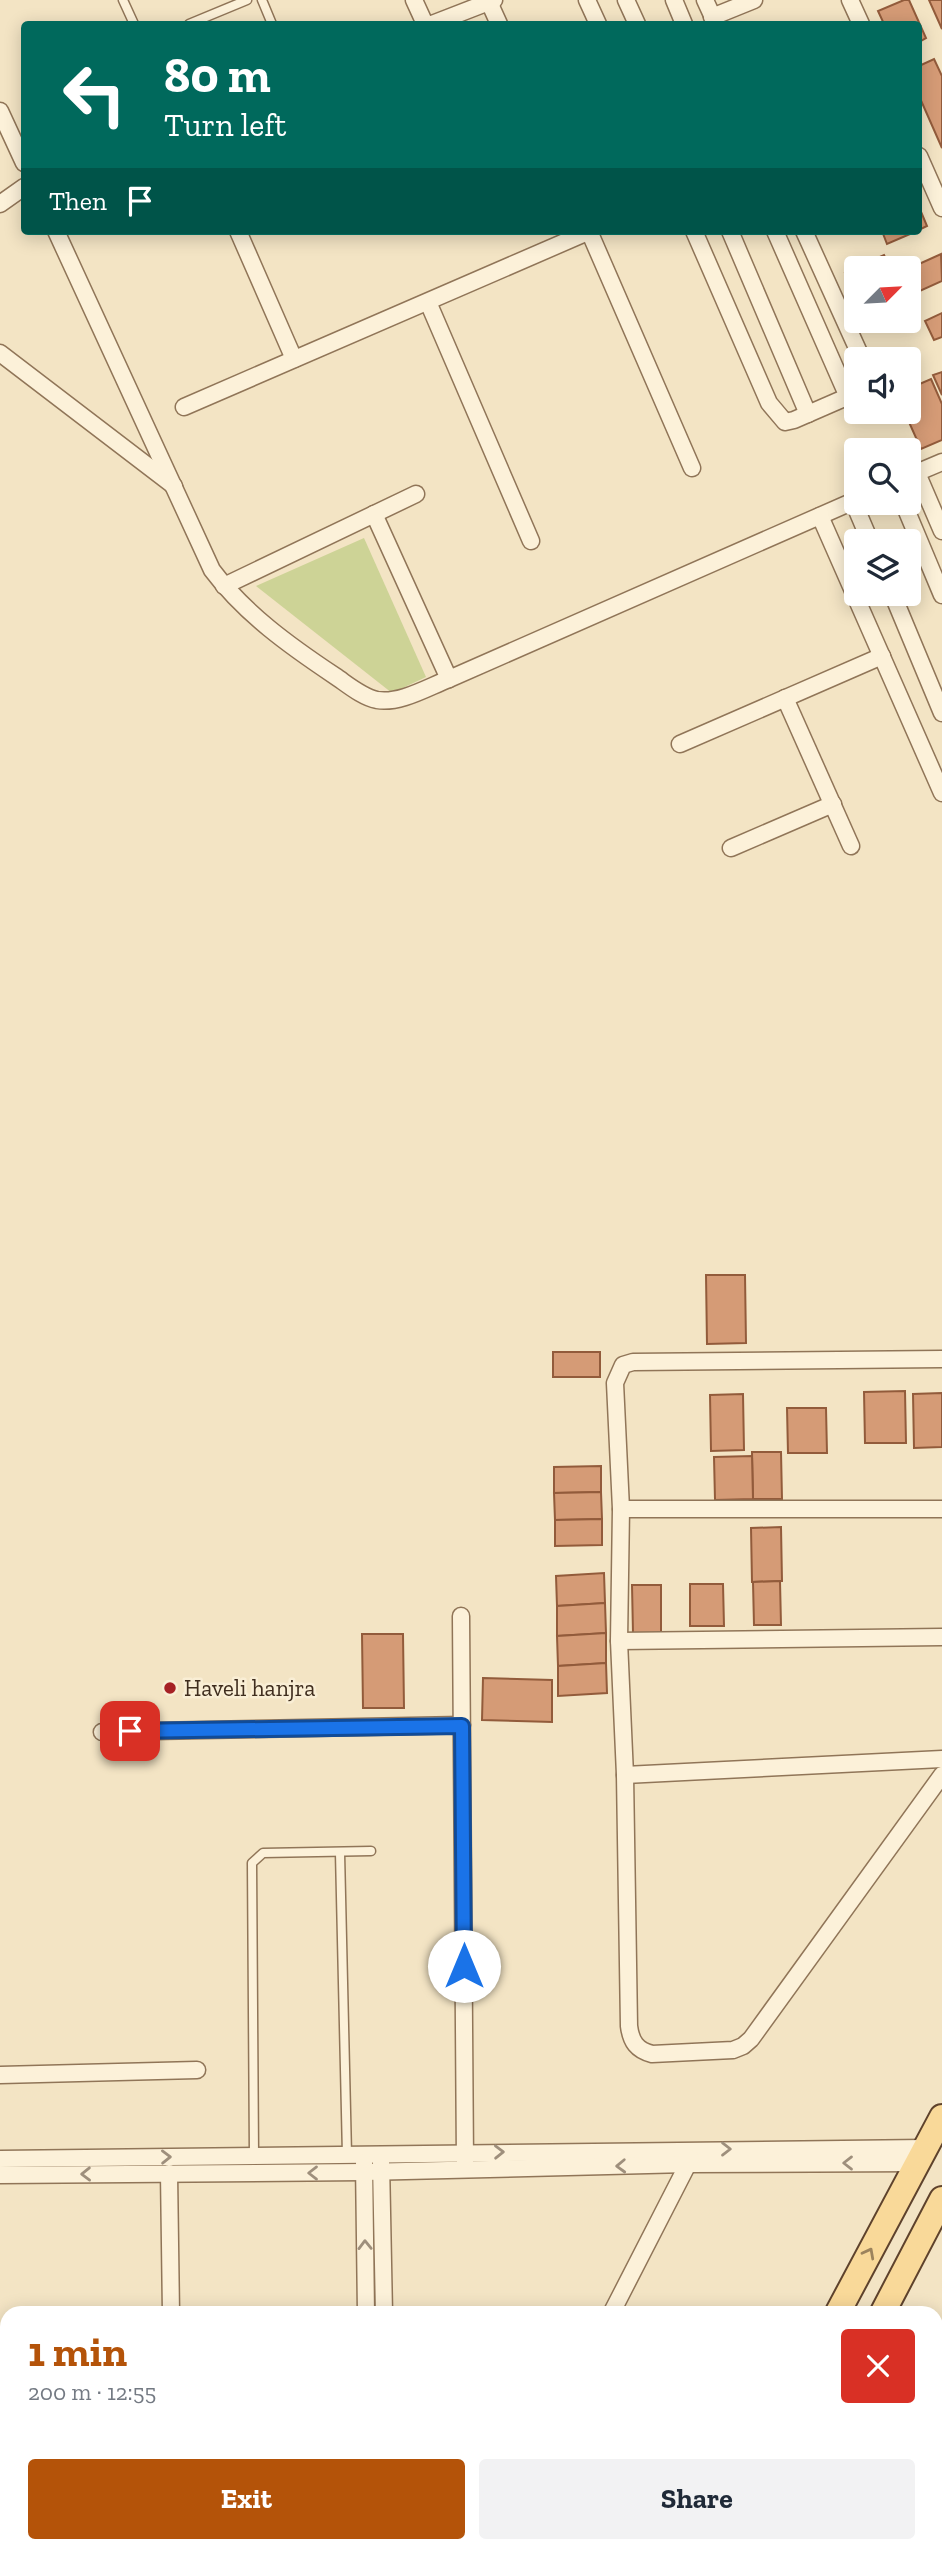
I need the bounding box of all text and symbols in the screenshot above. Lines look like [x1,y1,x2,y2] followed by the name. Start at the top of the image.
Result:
[164,46,271,105] text: 80 m
[49,49,140,140] icon: left
[164,106,286,144] text: Turn left
[121,182,159,220] icon: arrive
[49,185,107,217] text: Then
[844,256,920,332] north arrow
[844,256,921,606] map controls
[844,347,921,424] button: sound
[844,438,921,515] button: search
[844,529,921,606] button: layers
[184,1674,315,1702] place label: Haveli hanjra
[162,1680,178,1696] marker: Haveli hanjra
[100,1701,160,1761] pin
[111,1712,149,1750] icon: arrive
[427,1929,501,2003] position arrow
[721,2141,732,2157] one-way arrow
[494,2144,504,2160] one-way arrow
[161,2149,172,2165] one-way arrow
[843,2155,853,2171] one-way arrow
[615,2158,626,2173] one-way arrow
[308,2165,319,2180] one-way arrow
[80,2166,91,2182] one-way arrow
[358,2240,373,2251] one-way arrow
[861,2248,874,2260] one-way arrow
[28,2326,127,2377] text: 1 min
[841,2329,915,2403] button: close
[28,2378,156,2406] text: 200 m · 12:55
[28,2459,465,2539] button: Exit
[479,2459,915,2539] button: Share

